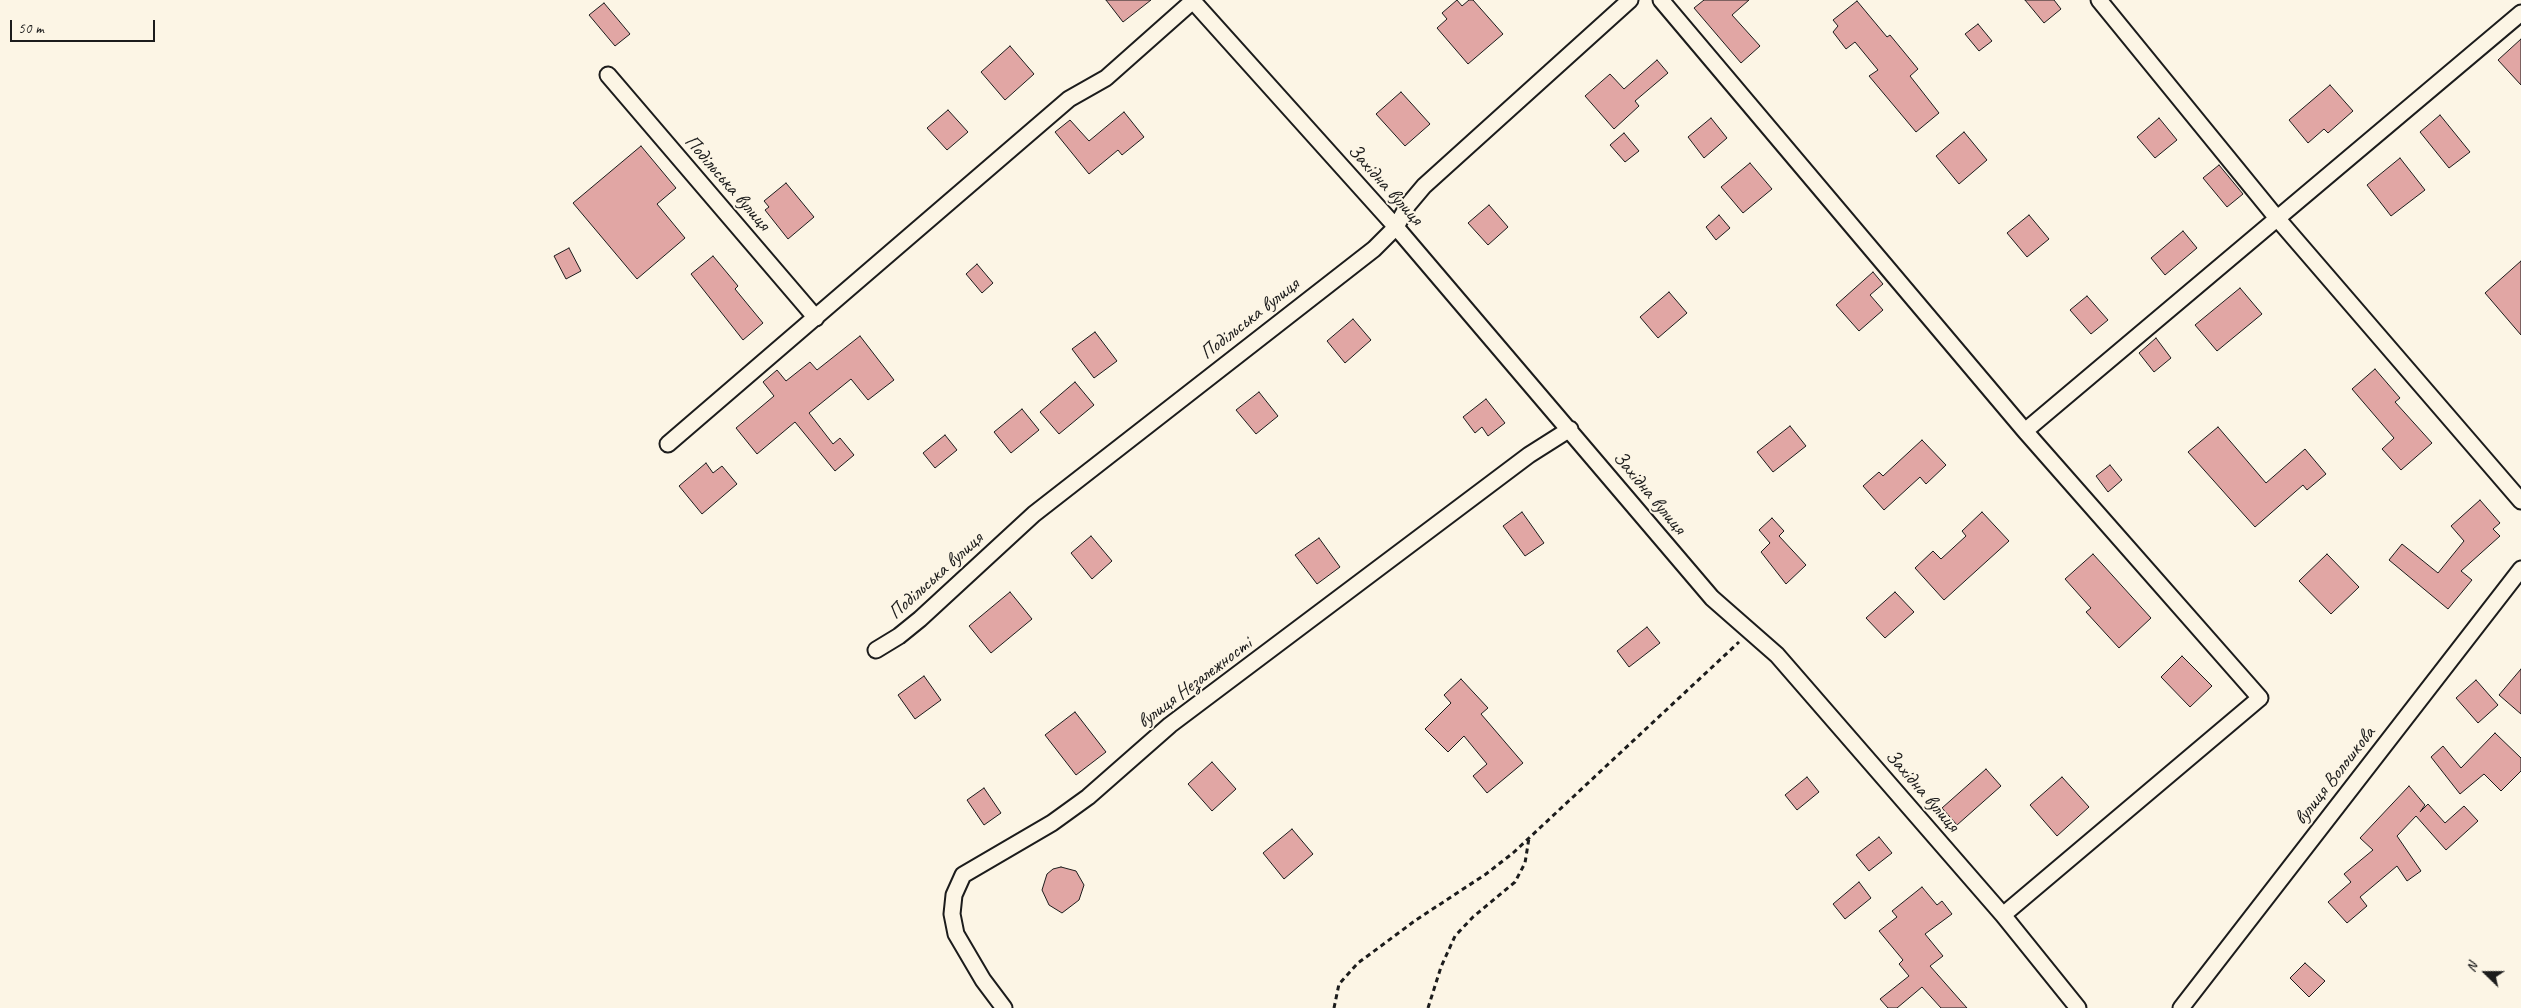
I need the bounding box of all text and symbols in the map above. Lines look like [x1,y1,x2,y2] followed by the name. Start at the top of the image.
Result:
[12,10,158,42] scale bar
[18,19,44,38] text: 50 m
[679,130,775,236] street label: Подільська вулиця
[1342,139,1428,231] street label: Західна вулиця
[1196,273,1304,365] street label: Подільська вулиця
[1607,446,1691,540] street label: Західна вулиця
[884,527,988,625] street label: Подільська вулиця
[1133,632,1257,734] street label: вулиця Незалежності
[2289,722,2381,830] street label: вулиця Волошкова
[1880,745,1964,837] street label: Західна вулиця
[2461,948,2511,998] north arrow
[2462,960,2481,974] text: N

